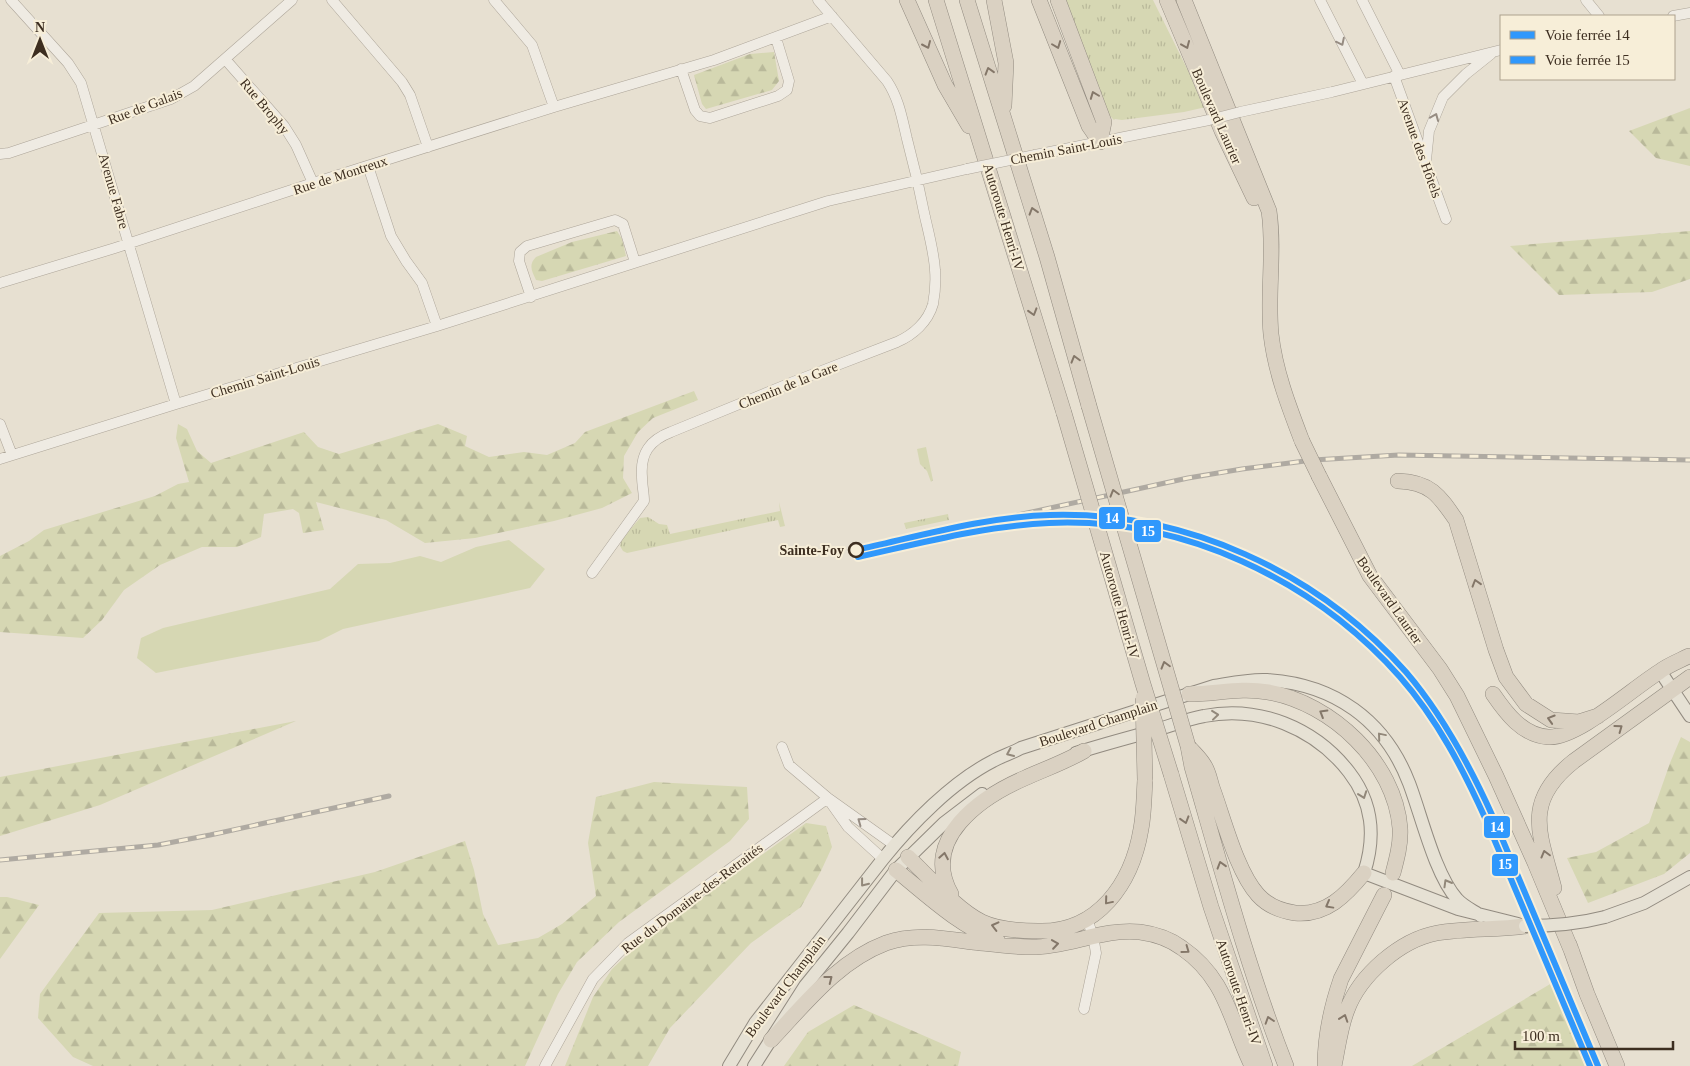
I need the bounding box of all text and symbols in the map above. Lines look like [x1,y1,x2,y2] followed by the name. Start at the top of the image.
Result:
[15,15,65,65] north arrow
[1500,15,1675,80] legend
[35,20,45,35] text: N
[1545,27,1630,43] text: Voie ferrée 14
[1335,37,1345,46] one-way arrow
[921,40,931,49] one-way arrow
[1180,40,1190,49] one-way arrow
[1051,41,1061,49] one-way arrow
[1545,52,1630,68] text: Voie ferrée 15
[1189,66,1244,167] street label: Boulevard Laurier
[985,67,995,75] one-way arrow
[237,75,292,137] street label: Rue Brophy
[106,85,185,128] street label: Rue de Galais
[1089,91,1100,100] one-way arrow
[1395,96,1444,200] street label: Avenue des Hôtels
[1429,113,1439,122] one-way arrow
[1009,131,1123,168] street label: Chemin Saint-Louis
[96,152,131,231] street label: Avenue Fabre
[291,153,389,198] street label: Rue de Montreux
[980,162,1027,273] street label: Autoroute Henri-IV
[1028,207,1038,215] one-way arrow
[1028,308,1038,316] one-way arrow
[209,354,321,401] street label: Chemin Saint-Louis
[1071,355,1081,363] one-way arrow
[737,359,840,412] street label: Chemin de la Gare
[1109,488,1120,497] one-way arrow
[1098,506,1126,530] line badge: 14
[1105,511,1119,526] text: 14
[1133,519,1162,543] line badge: 15
[1141,524,1155,539] text: 15
[848,542,864,558] marker: Sainte-Foy
[779,543,844,558] place label: Sainte-Foy
[1097,549,1142,661] street label: Autoroute Henri-IV
[1354,554,1425,647] street label: Boulevard Laurier
[1471,579,1481,587] one-way arrow
[1160,662,1170,670] one-way arrow
[1037,697,1159,750] street label: Boulevard Champlain
[1211,709,1219,720] one-way arrow
[1319,710,1328,720] one-way arrow
[1548,714,1556,724] one-way arrow
[1613,726,1622,734] one-way arrow
[1378,732,1387,741] one-way arrow
[1006,747,1015,758] one-way arrow
[1357,790,1367,799] one-way arrow
[1483,815,1511,839] line badge: 14
[1180,816,1190,824] one-way arrow
[858,818,867,827] one-way arrow
[1490,820,1504,835] text: 14
[619,840,766,956] street label: Rue du Domaine-des-Retraités
[1541,851,1551,859] one-way arrow
[938,852,948,860] one-way arrow
[1491,853,1519,877] line badge: 15
[1498,857,1512,872] text: 15
[1216,862,1226,870] one-way arrow
[862,877,870,886] one-way arrow
[1443,879,1453,888] one-way arrow
[1104,896,1113,905] one-way arrow
[1325,899,1334,909] one-way arrow
[991,921,1000,932] one-way arrow
[742,933,828,1040] street label: Boulevard Champlain
[1213,937,1264,1047] street label: Autoroute Henri-IV
[1052,939,1060,950] one-way arrow
[1180,944,1190,953] one-way arrow
[823,977,832,985] one-way arrow
[1338,1015,1348,1023] one-way arrow
[1265,1017,1275,1025] one-way arrow
[1515,1018,1672,1050] scale bar
[1522,1028,1560,1044] text: 100 m

